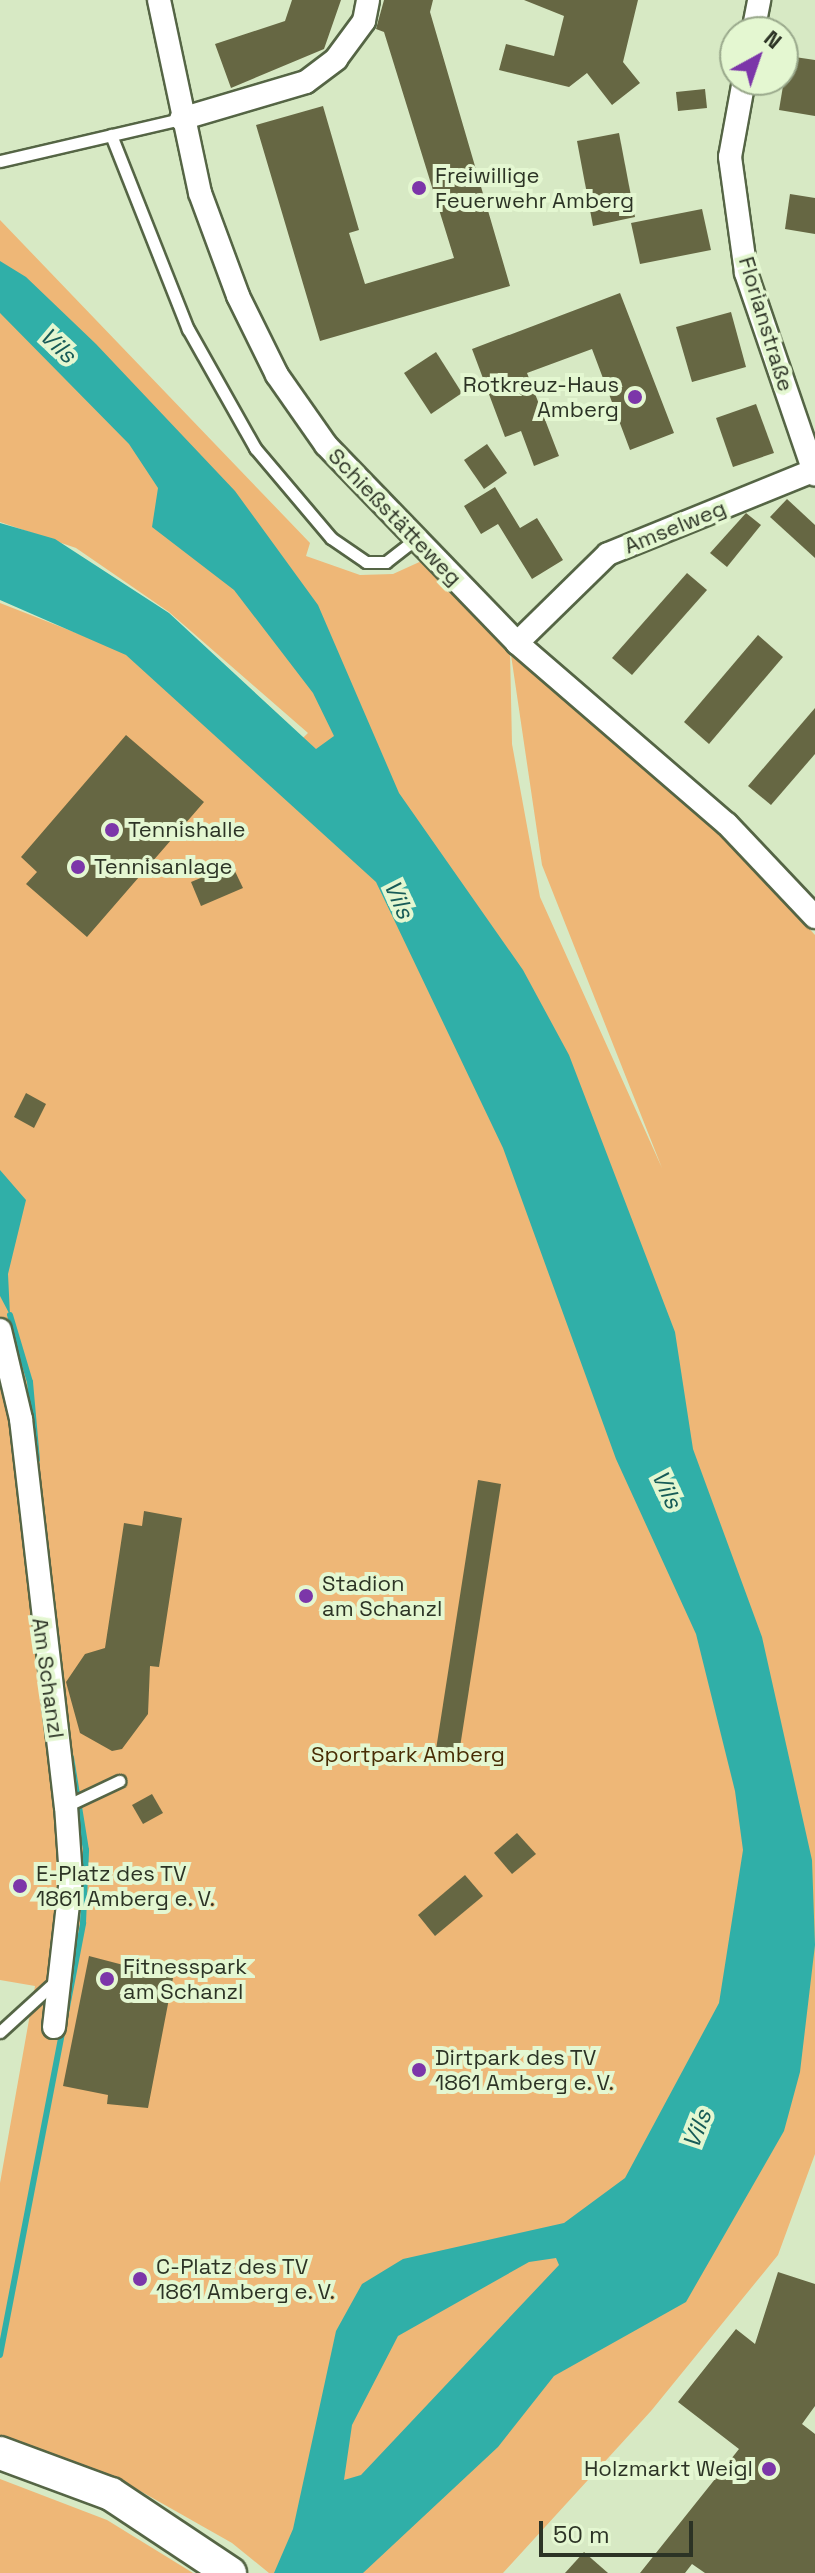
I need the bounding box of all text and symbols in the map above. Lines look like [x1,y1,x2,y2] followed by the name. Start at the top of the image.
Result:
[719,16,799,96] north arrow
[758,24,788,55] text: N
[435,162,634,214] place label: Freiwillige Feuerwehr Amberg
[410,179,428,197] marker: Freiwillige Feuerwehr Amberg
[733,253,799,395] street label: Florianstraße
[34,321,82,369] water label: Vils
[463,371,619,422] place label: Rotkreuz-Haus Amberg
[626,388,644,406] marker: Rotkreuz-Haus Amberg
[323,443,467,591] street label: Schießstätteweg
[620,495,730,559] street label: Amselweg
[128,817,246,843] place label: Tennishalle
[103,821,121,839] marker: Tennishalle
[94,854,233,880] place label: Tennisanlage
[69,858,87,876] marker: Tennisanlage
[378,875,420,923] water label: Vils
[646,1465,688,1513] water label: Vils
[322,1570,442,1622] place label: Stadion am Schanzl
[297,1587,315,1605] marker: Stadion am Schanzl
[26,1616,70,1740] street label: Am Schanzl
[311,1742,505,1768] park label: Sportpark Amberg
[36,1860,216,1912] place label: E-Platz des TV 1861 Amberg e. V.
[11,1877,29,1895] marker: E-Platz des TV 1861 Amberg e. V.
[123,1953,247,2004] place label: Fitnesspark am Schanzl
[98,1970,116,1988] marker: Fitnesspark am Schanzl
[435,2044,615,2096] place label: Dirtpark des TV 1861 Amberg e. V.
[410,2061,428,2079] marker: Dirtpark des TV 1861 Amberg e. V.
[677,2106,717,2152] water label: Vils
[156,2253,336,2304] place label: C-Platz des TV 1861 Amberg e. V.
[131,2270,149,2288] marker: C-Platz des TV 1861 Amberg e. V.
[584,2456,753,2482] place label: Holzmarkt Weigl
[760,2460,778,2478] marker: Holzmarkt Weigl
[543,2505,697,2555] scale bar
[553,2519,610,2550] text: 50 m

